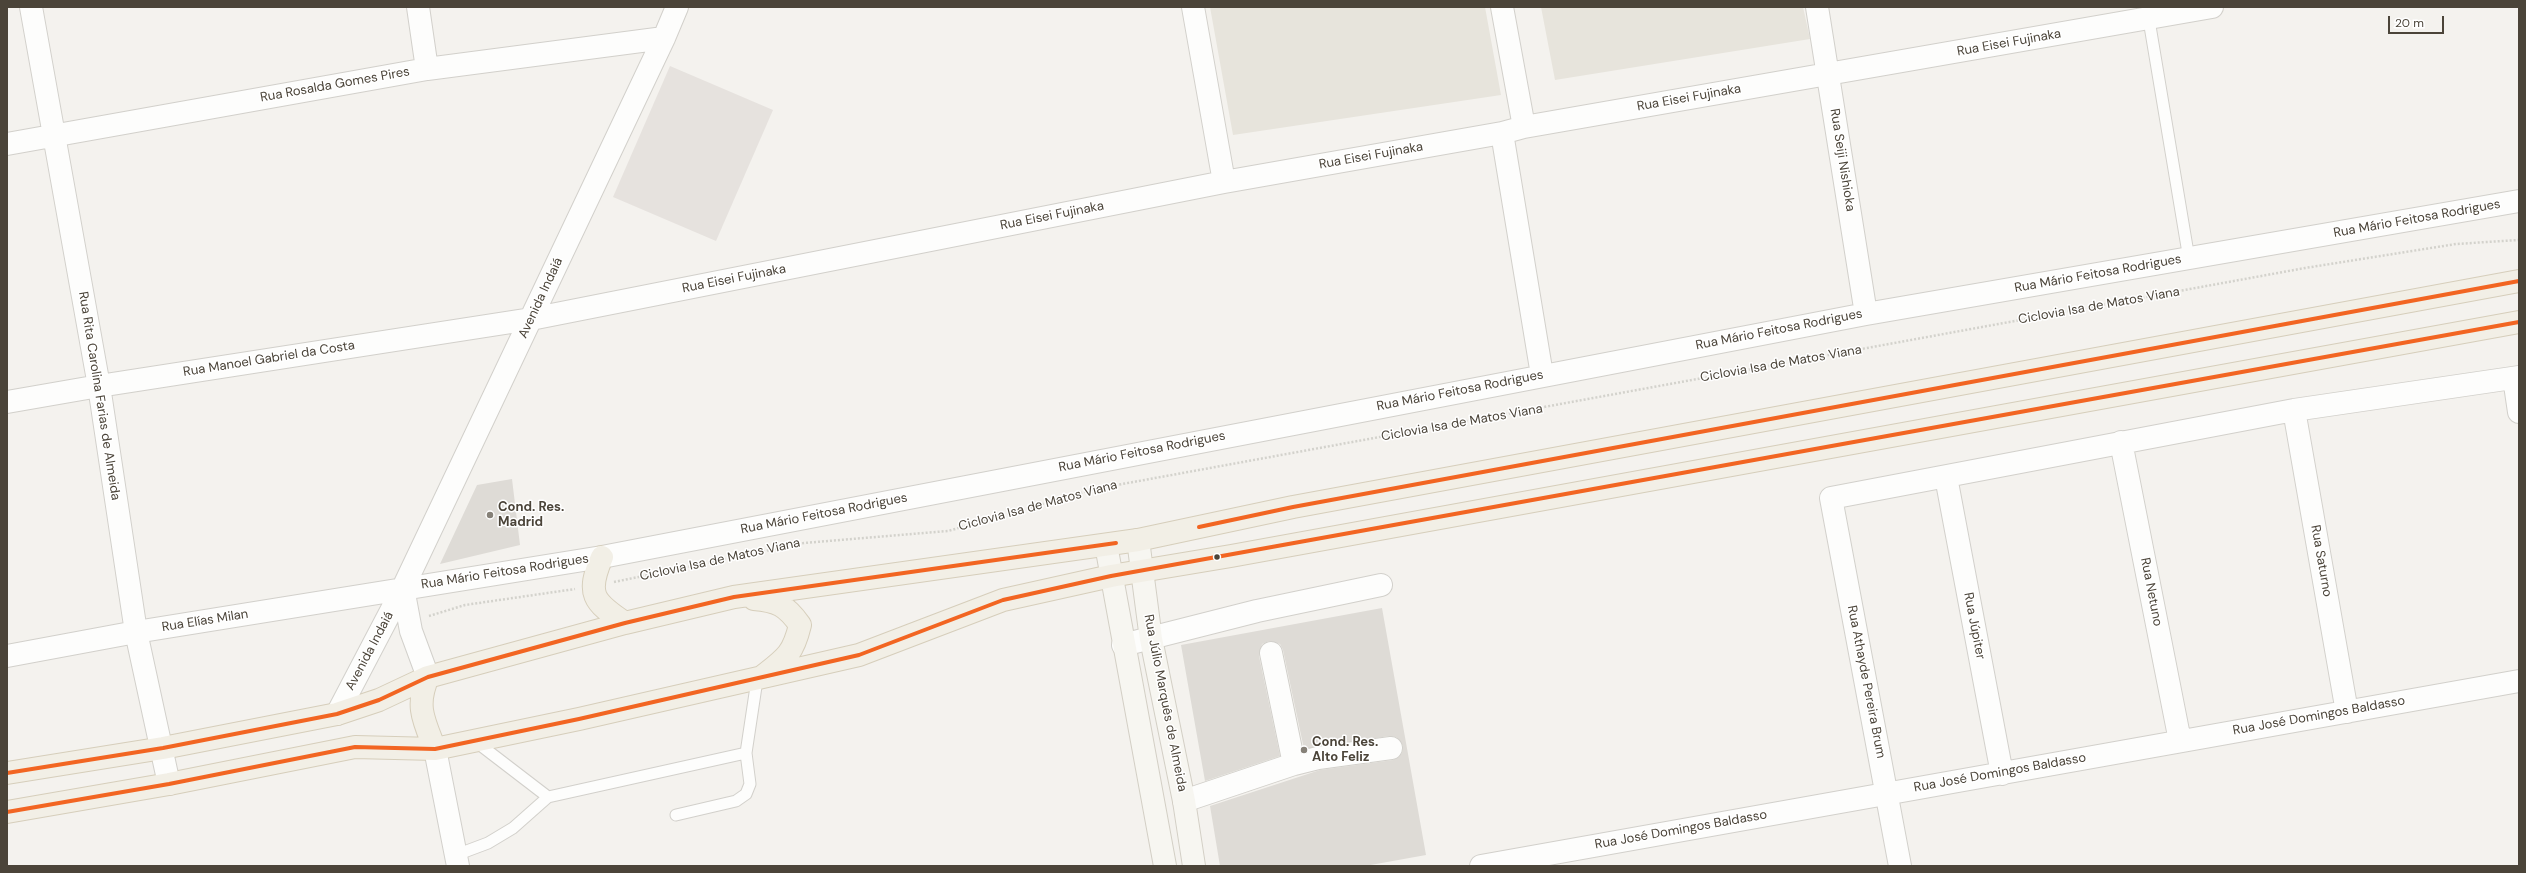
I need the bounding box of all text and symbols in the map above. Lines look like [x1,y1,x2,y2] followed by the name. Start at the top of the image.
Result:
[2390,8,2446,34] scale bar
[2395,15,2424,31] text: 20 m
[1956,26,2062,60] street label: Rua Eisei Fujinaka
[259,64,411,106] street label: Rua Rosalda Gomes Pires
[1636,81,1742,115] street label: Rua Eisei Fujinaka
[1826,107,1858,213] street label: Rua Seiji Nishioka
[1318,139,1424,173] street label: Rua Eisei Fujinaka
[2332,197,2502,241] street label: Rua Mário Feitosa Rodrigues
[999,198,1105,234] street label: Rua Eisei Fujinaka
[2013,252,2183,296] street label: Rua Mário Feitosa Rodrigues
[516,255,566,341] street label: Avenida Indaiá
[681,261,787,297] street label: Rua Eisei Fujinaka
[2017,284,2181,328] street label: Ciclovia Isa de Matos Viana
[75,290,123,502] street label: Rua Rita Carolina Farias de Almeida
[1694,306,1864,354] street label: Rua Mário Feitosa Rodrigues
[182,338,356,380] street label: Rua Manoel Gabriel da Costa
[1699,342,1863,386] street label: Ciclovia Isa de Matos Viana
[1375,367,1545,415] street label: Rua Mário Feitosa Rodrigues
[1380,401,1544,445] street label: Ciclovia Isa de Matos Viana
[1057,428,1227,476] street label: Rua Mário Feitosa Rodrigues
[957,477,1119,535] street label: Ciclovia Isa de Matos Viana
[739,490,909,538] street label: Rua Mário Feitosa Rodrigues
[498,500,564,531] place label: Cond. Res. Madrid
[485,510,495,520] marker: Cond. Res. Madrid
[2307,524,2335,598] street label: Rua Saturno
[638,535,802,585] street label: Ciclovia Isa de Matos Viana
[420,551,590,593] street label: Rua Mário Feitosa Rodrigues
[1212,552,1222,562] unlabelled marker
[2137,556,2165,628] street label: Rua Netuno
[1960,591,1988,661] street label: Rua Júpiter
[1844,604,1888,760] street label: Rua Athayde Pereira Brum
[161,606,249,636] street label: Rua Elías Milan
[343,609,397,693] street label: Avenida Indaiá
[1140,613,1190,793] street label: Rua Júlio Marquês de Almeida
[2232,693,2406,739] street label: Rua José Domingos Baldasso
[1312,735,1378,766] place label: Cond. Res. Alto Feliz
[1299,745,1309,755] marker: Cond. Res. Alto Feliz
[1913,750,2087,796] street label: Rua José Domingos Baldasso
[1594,807,1768,853] street label: Rua José Domingos Baldasso

